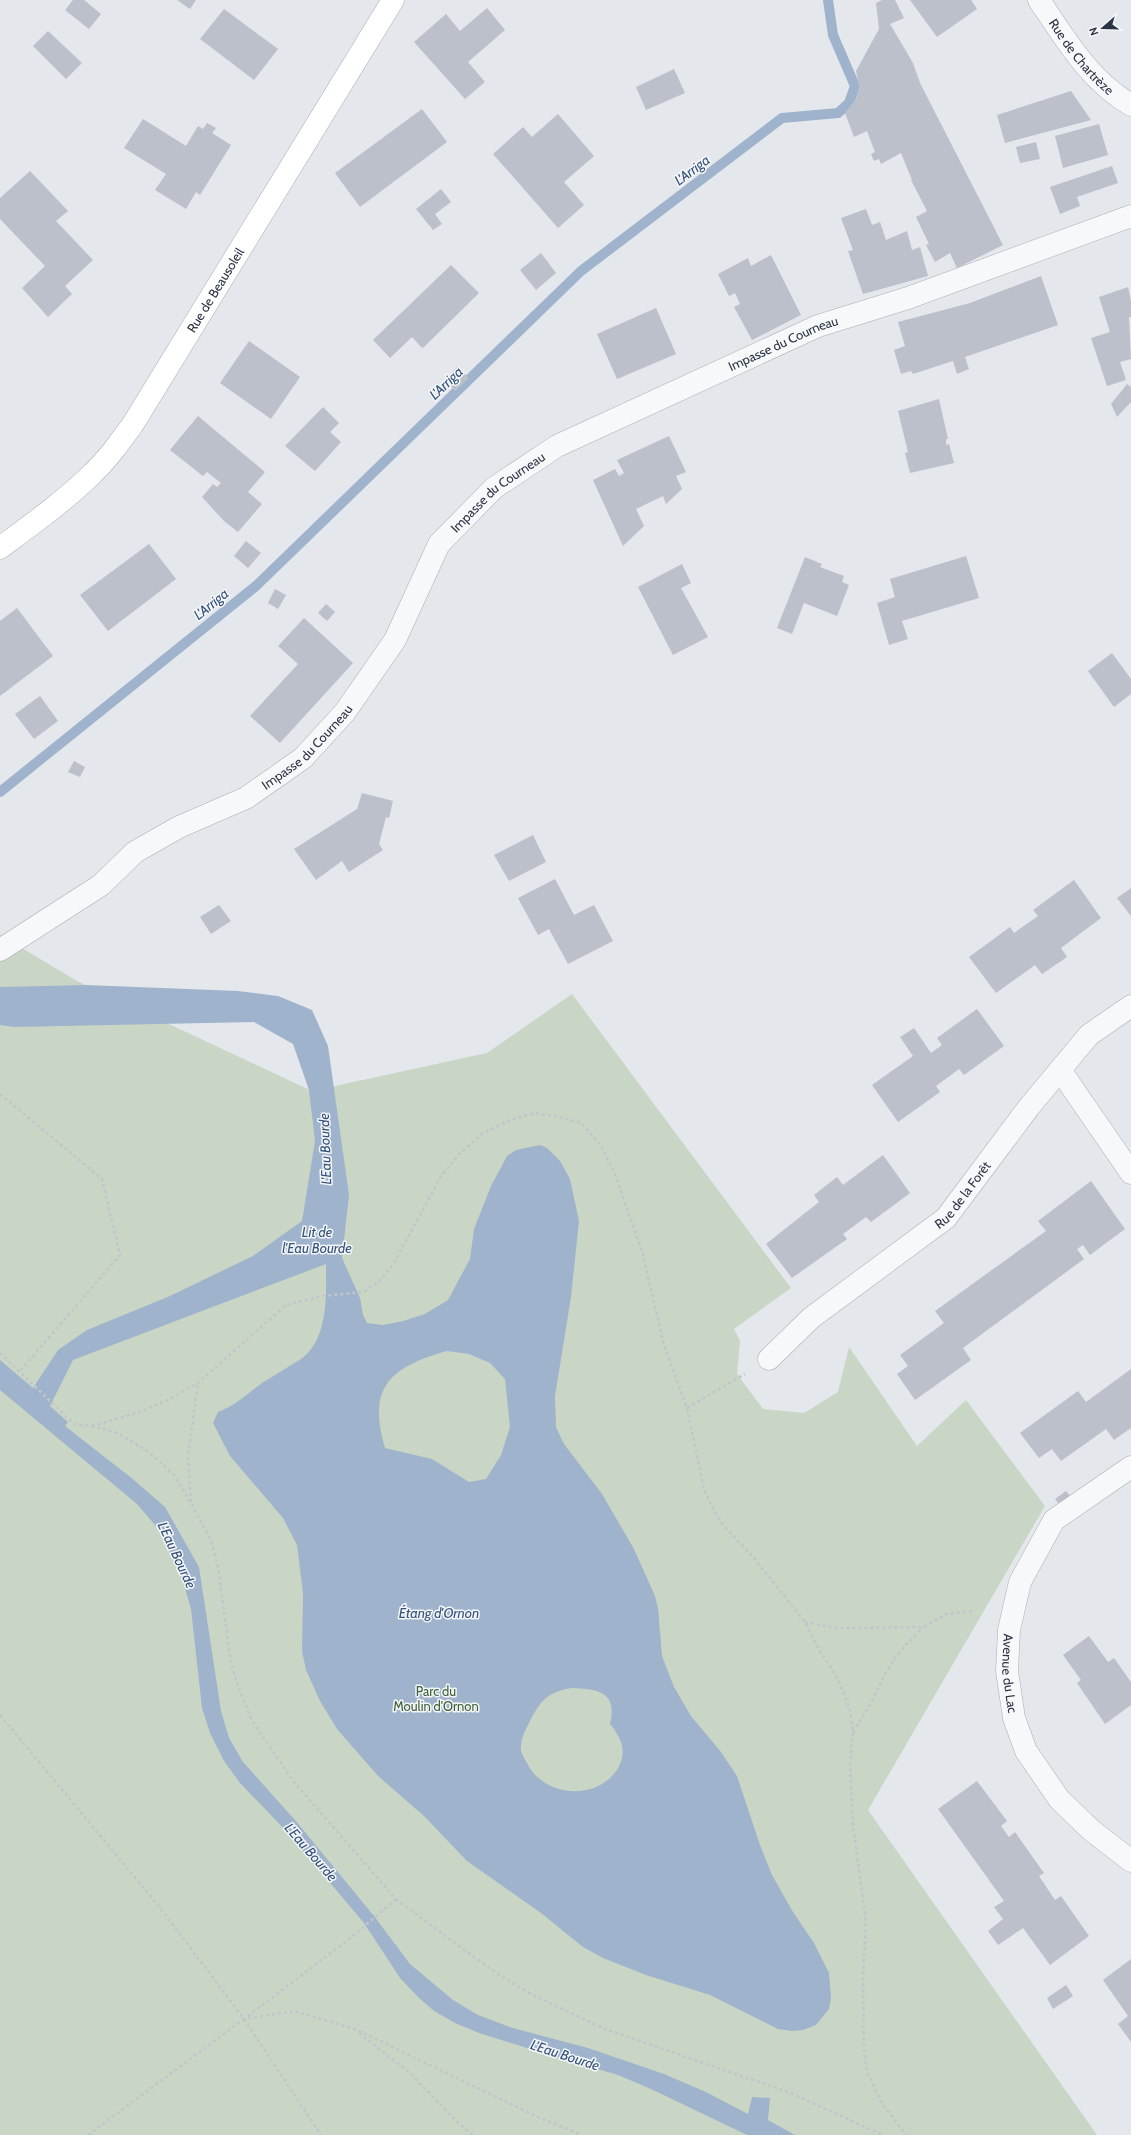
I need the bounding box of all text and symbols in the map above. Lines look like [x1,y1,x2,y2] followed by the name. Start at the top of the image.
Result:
[1083,8,1123,48] north arrow
[1046,16,1118,98] street label: Rue de Chartrèze
[1086,25,1102,37] text: N
[671,151,713,189] water label: L'Arriga
[183,245,247,335] street label: Rue de Beausoleil
[726,312,840,374] street label: Impasse du Courneau
[425,363,467,403] water label: L'Arriga
[447,448,548,536] street label: Impasse du Courneau
[190,584,232,624] water label: L'Arriga
[258,701,356,793] street label: Impasse du Courneau
[315,1112,335,1185] water label: L'Eau Bourde
[931,1157,994,1232] street label: Rue de la Forêt
[282,1223,352,1257] water label: Lit de l'Eau Bourde
[154,1519,201,1592] water label: L'Eau Bourde
[399,1604,479,1622] water label: Étang d'Ornon
[999,1633,1021,1714] street label: Avenue du Lac
[393,1683,479,1714] park label: Parc du Moulin d'Ornon
[281,1819,342,1885] water label: L'Eau Bourde
[528,2035,602,2075] water label: L'Eau Bourde

